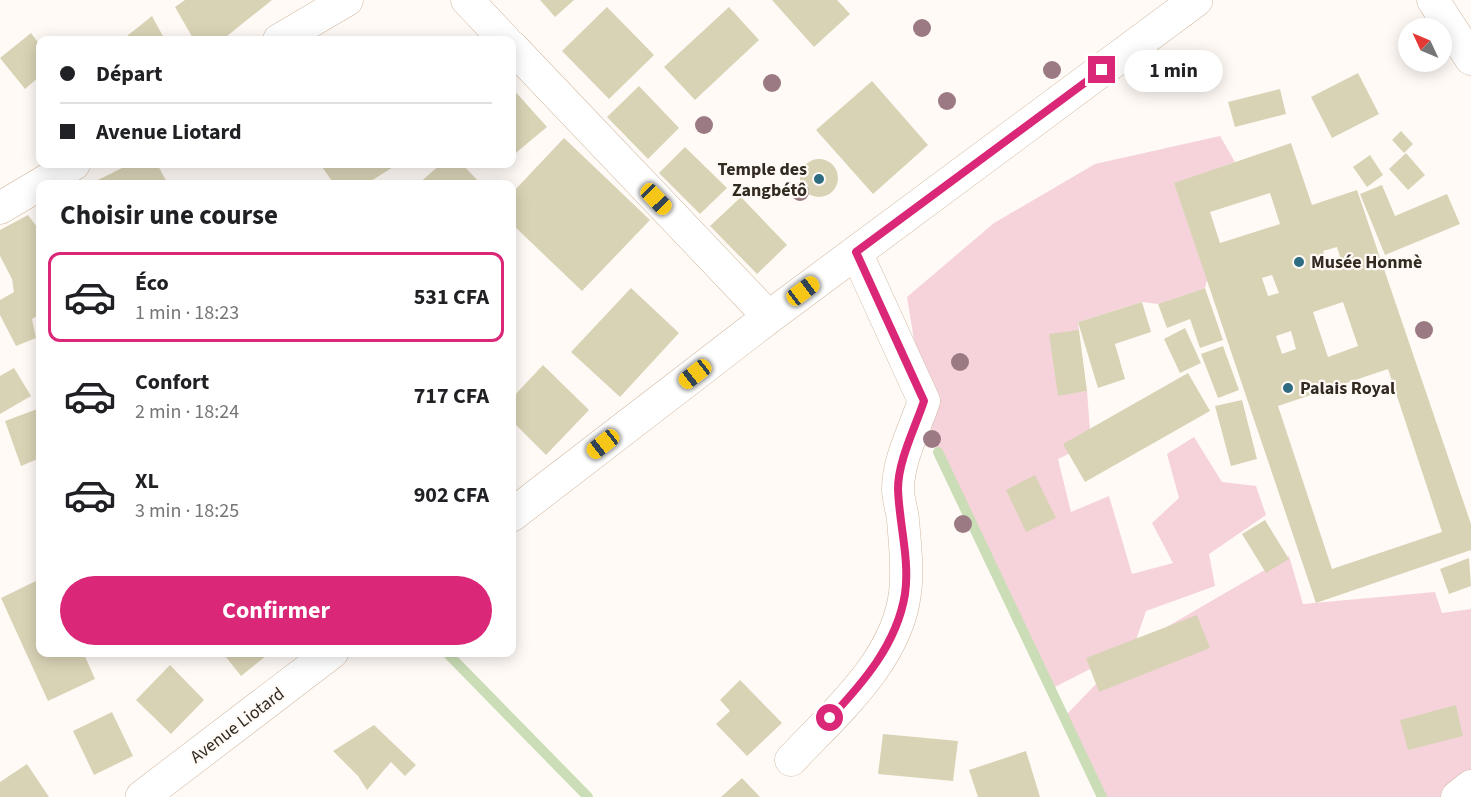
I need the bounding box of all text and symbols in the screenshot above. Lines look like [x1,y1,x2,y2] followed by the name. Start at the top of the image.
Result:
[1398,18,1452,72] north arrow
[1398,18,1452,72] map controls
[1123,49,1222,91] callout: 1 min
[1088,56,1115,83] route end
[1149,57,1198,85] text: 1 min
[96,58,163,90] text: Départ
[96,116,242,148] text: Avenue Liotard
[718,157,807,203] place label: Temple des Zangbétô
[812,172,826,186] marker: Temple des Zangbétô
[637,180,675,218] car
[60,196,278,235] text: Choisir une course
[1311,250,1422,275] place label: Musée Honmè
[1292,255,1306,269] marker: Musée Honmè
[135,267,169,299] text: Éco
[63,270,117,324] icon: car
[783,273,823,309] car
[414,281,489,313] text: 531 CFA
[135,299,239,327] text: 1 min · 18:23
[675,356,715,392] car
[135,366,209,398] text: Confort
[63,369,117,423] icon: car
[1300,376,1395,401] place label: Palais Royal
[414,380,489,412] text: 717 CFA
[1281,381,1295,395] marker: Palais Royal
[135,398,239,426] text: 2 min · 18:24
[583,426,623,462] car
[135,465,159,497] text: XL
[63,468,117,522] icon: car
[414,479,489,511] text: 902 CFA
[135,497,239,525] text: 3 min · 18:25
[60,576,492,645] button: Confirmer
[185,682,290,769] street label: Avenue Liotard
[816,704,843,731] route start

